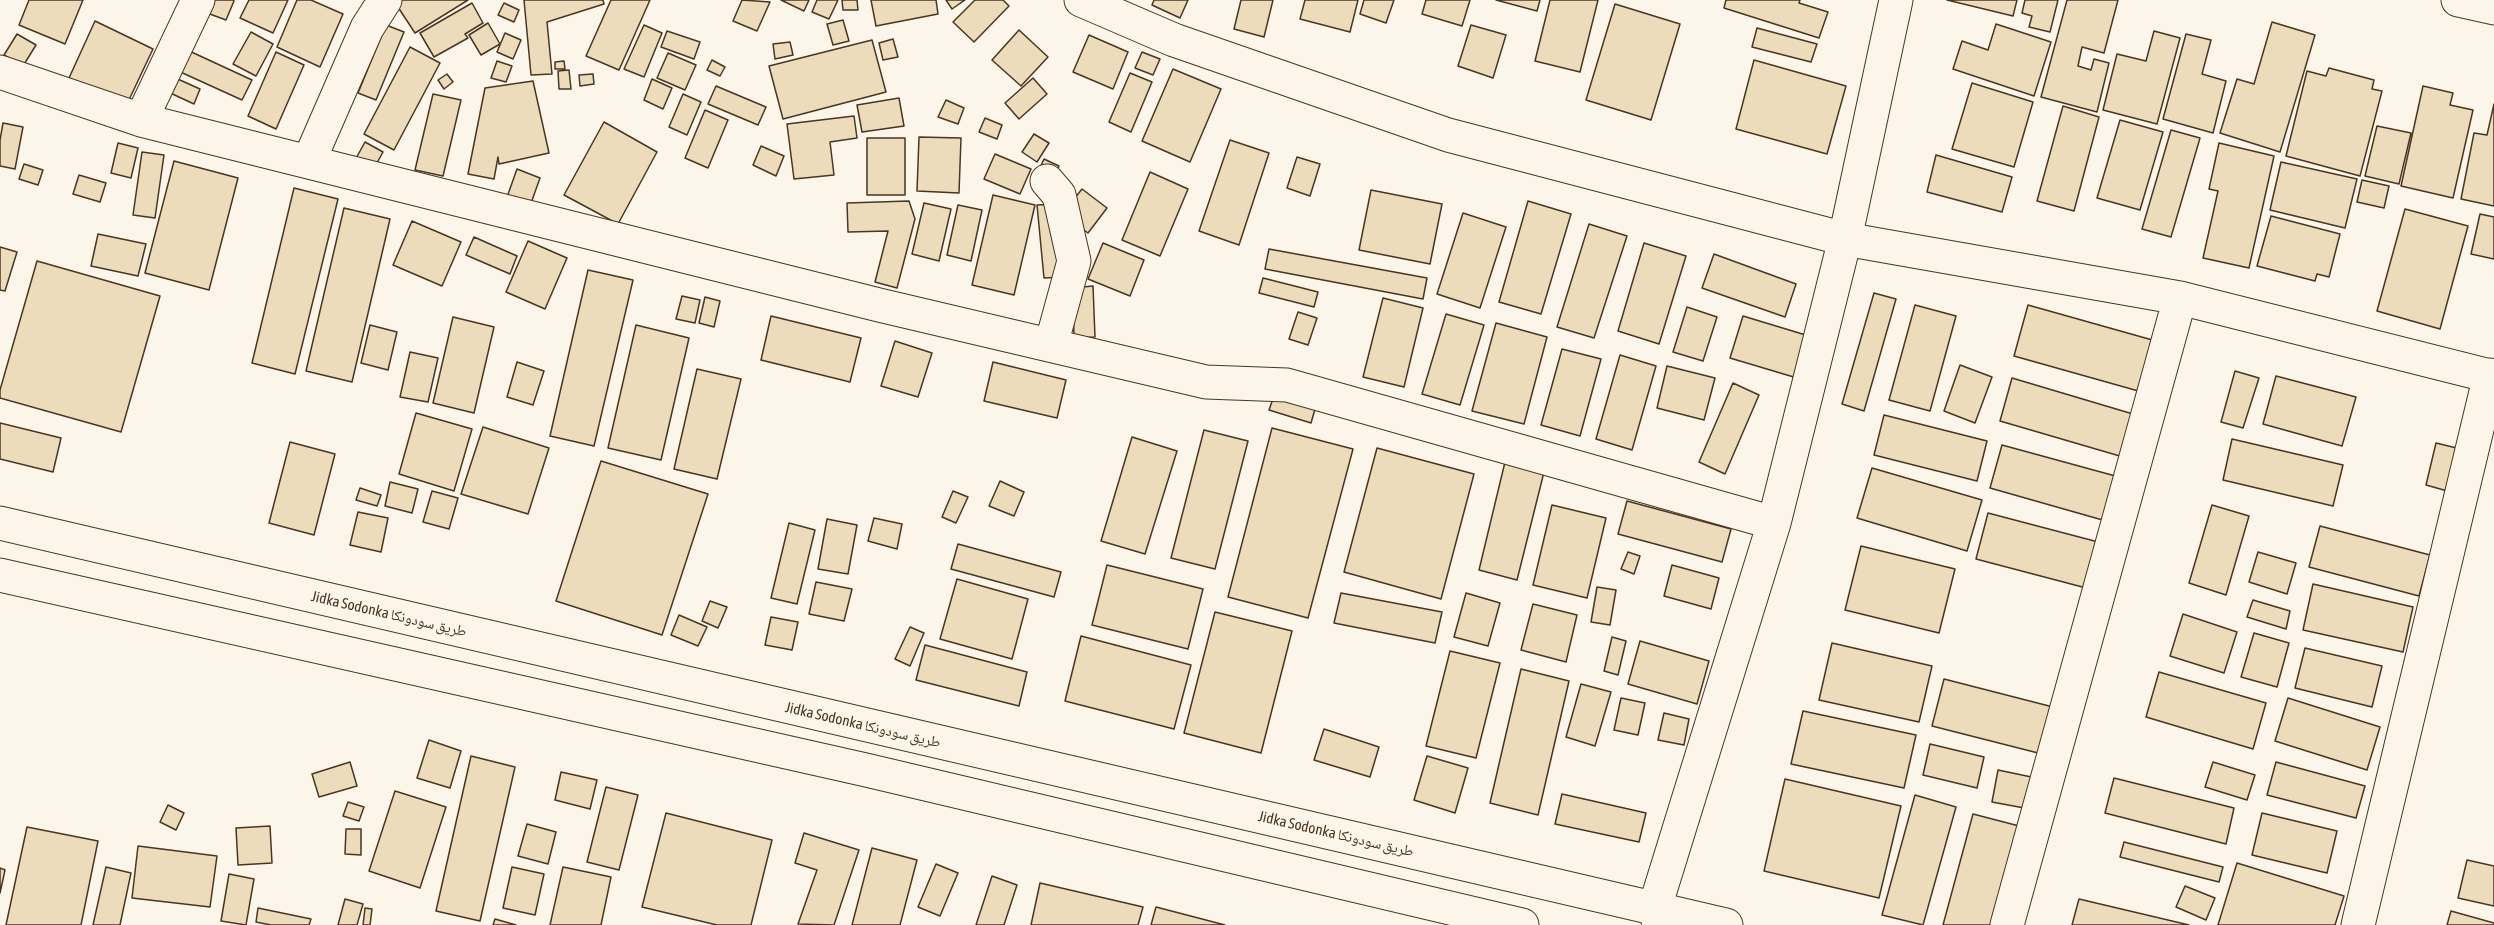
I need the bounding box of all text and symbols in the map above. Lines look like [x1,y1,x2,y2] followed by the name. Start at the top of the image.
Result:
[309,587,469,641] street label: Jidka Sodonka طريق سودونكا
[783,698,943,752] street label: Jidka Sodonka طريق سودونكا
[1256,807,1416,861] street label: Jidka Sodonka طريق سودونكا

